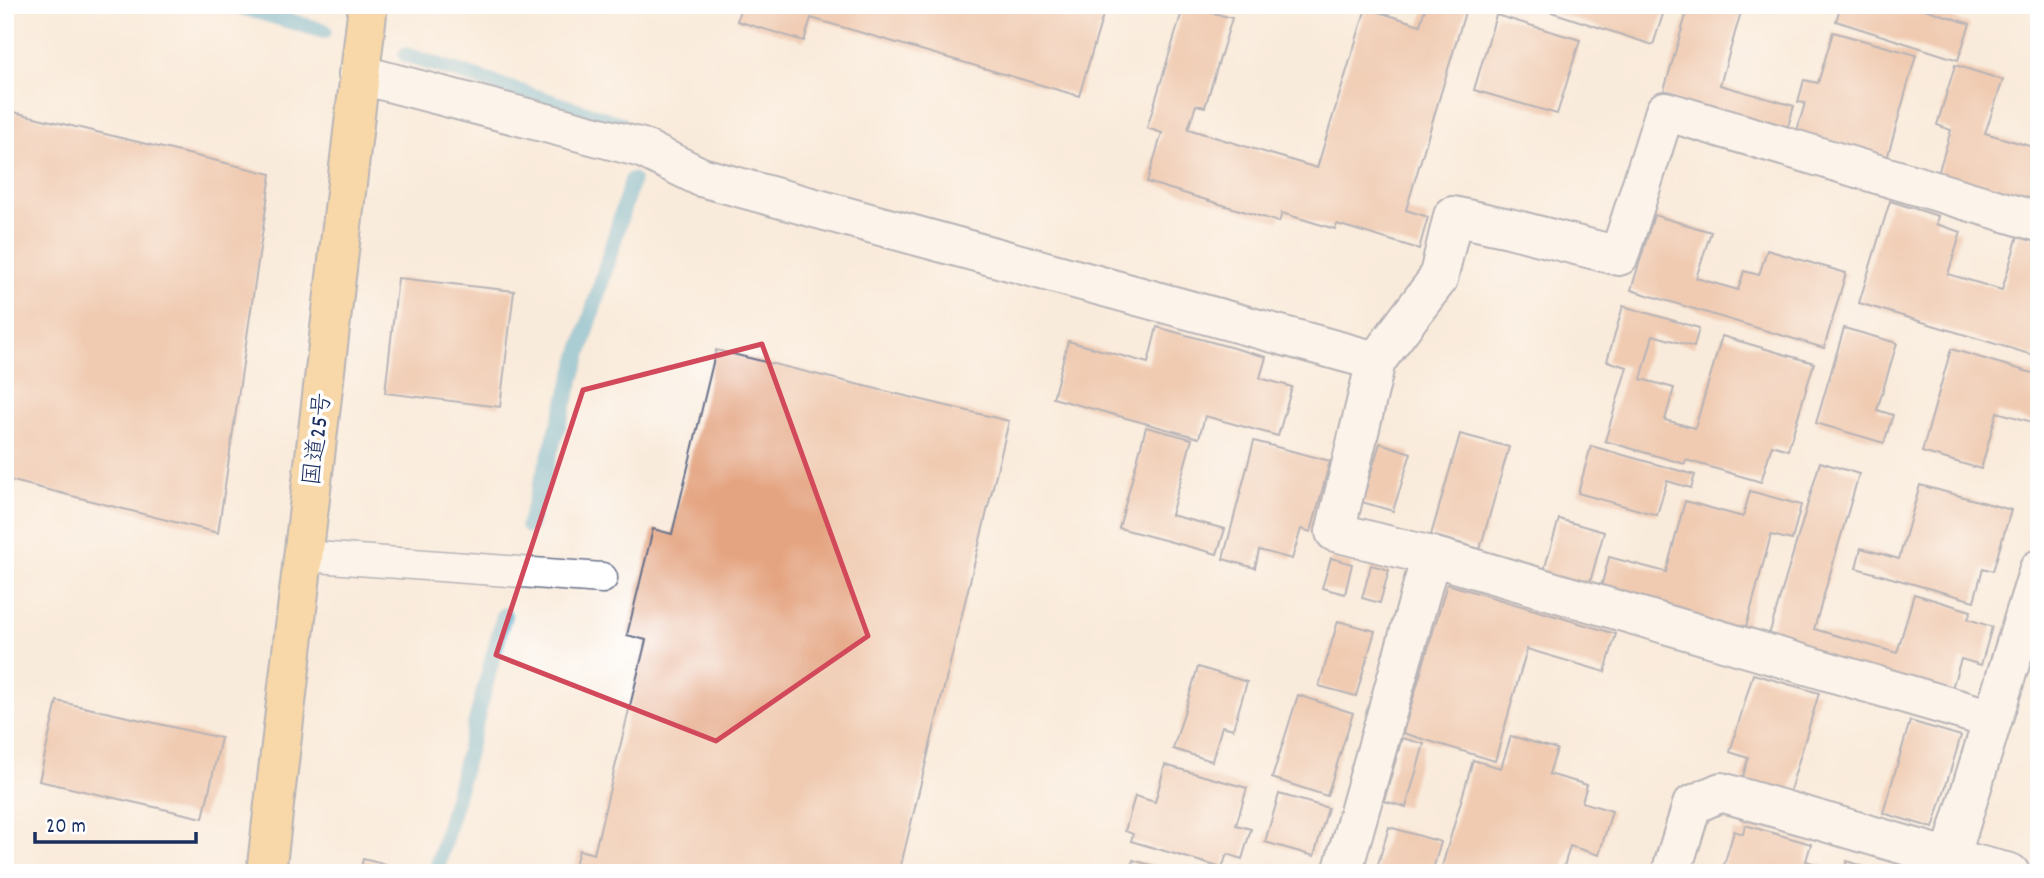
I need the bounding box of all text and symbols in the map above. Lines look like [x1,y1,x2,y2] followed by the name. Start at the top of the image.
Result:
[296,391,342,488] street label: 国道25号
[35,801,196,845] scale bar
[46,813,86,843] text: 20 m

